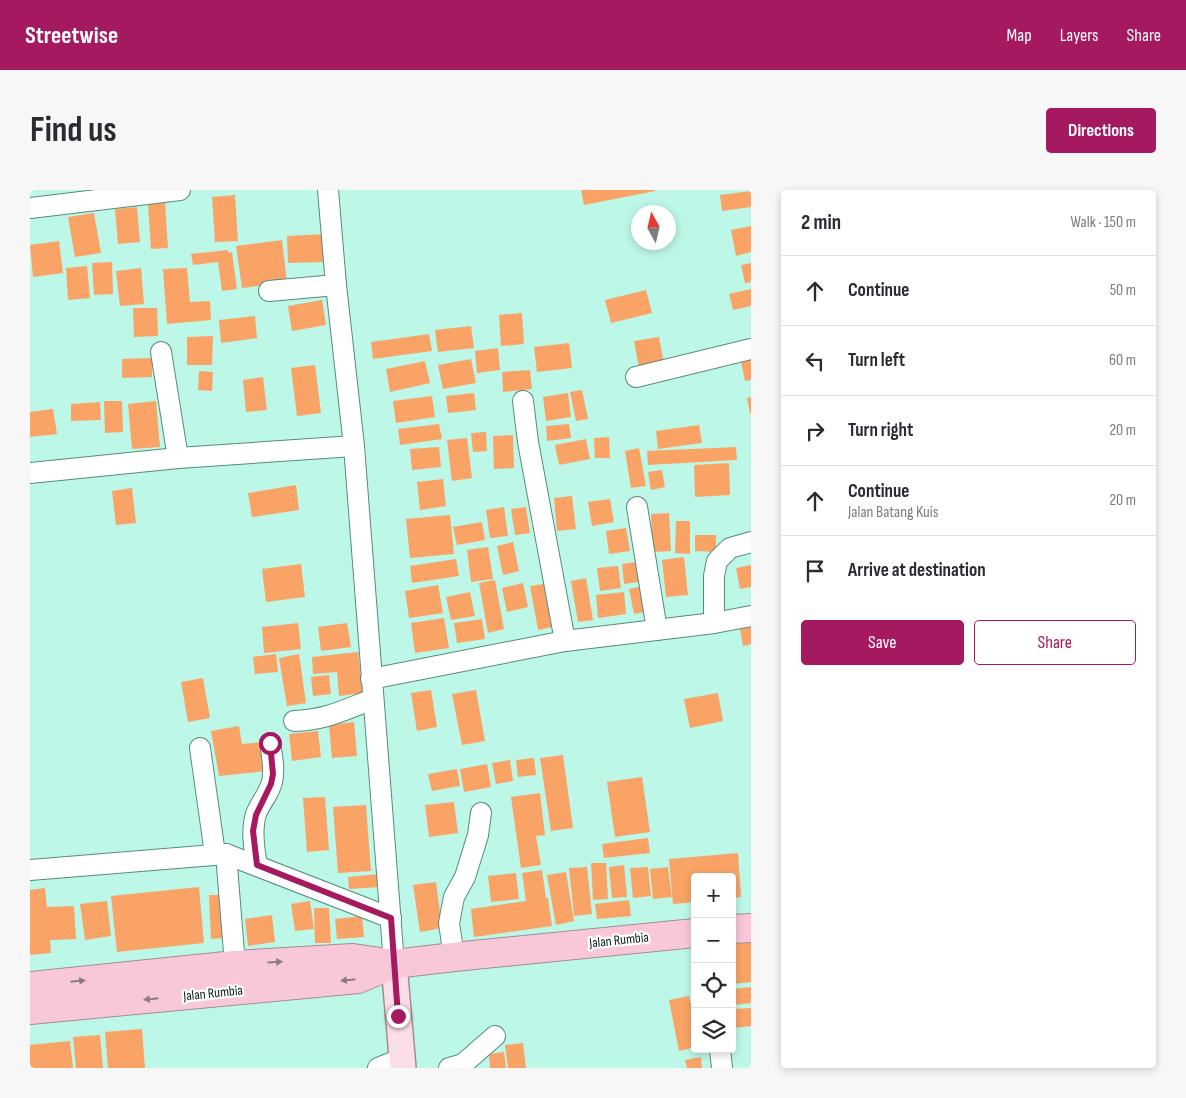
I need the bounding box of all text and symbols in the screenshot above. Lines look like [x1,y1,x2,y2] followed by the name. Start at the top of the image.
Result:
[25,21,118,50] text: Streetwise
[1007,25,1032,46] text: Map
[1060,25,1099,46] text: Layers
[1127,25,1161,46] text: Share
[1046,108,1156,153] button: Directions
[30,109,117,152] text: Find us
[631,205,676,250] north arrow
[801,210,841,235] text: 2 min
[1071,213,1136,232] text: Walk · 150 m
[801,277,829,305] icon: ahead
[848,279,909,302] text: Continue
[1110,281,1136,300] text: 50 m
[801,347,829,375] icon: left
[848,349,905,372] text: Turn left
[1109,351,1136,370] text: 60 m
[801,417,829,445] icon: right
[848,419,913,442] text: Turn right
[1109,421,1136,440] text: 20 m
[848,480,909,503] text: Continue
[801,487,829,515] icon: ahead
[1109,491,1136,510] text: 20 m
[848,503,938,522] text: Jalan Batang Kuis
[801,557,829,585] icon: arrive
[848,559,986,582] text: Arrive at destination
[801,620,964,665] button: Save
[974,620,1136,665] button: Share
[259,732,282,755] route start
[691,873,736,1053] map controls
[691,873,736,918] button: +
[691,918,736,963] button: −
[587,928,650,952] street label: Jalan Rumbia
[267,958,283,966] one-way arrow
[691,963,736,1008] button: locate
[340,976,356,984] one-way arrow
[71,977,87,985] one-way arrow
[181,981,244,1005] street label: Jalan Rumbia
[143,995,159,1003] one-way arrow
[387,1005,410,1028] route end
[691,1008,736,1053] button: layers

